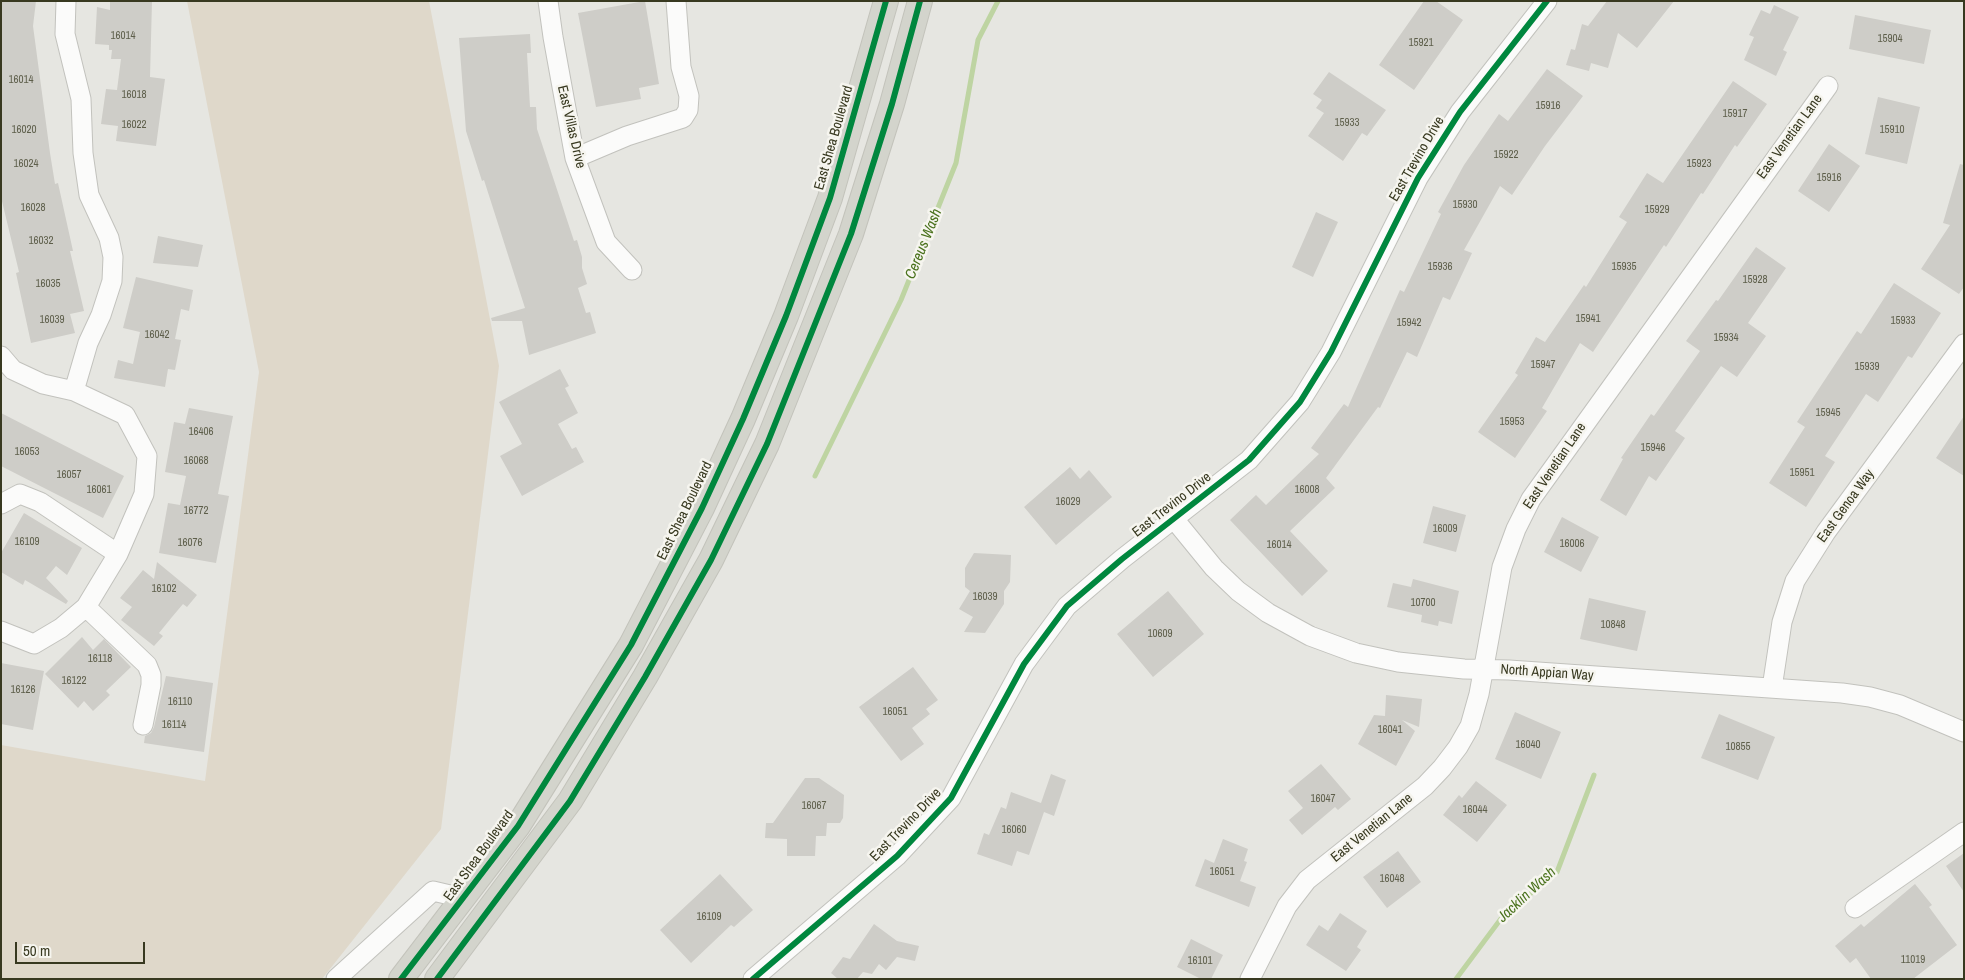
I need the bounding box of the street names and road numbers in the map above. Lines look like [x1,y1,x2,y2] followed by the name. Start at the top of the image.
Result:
[553,84,589,170] street label: East Villas Drive
[811,84,857,192] street label: East Shea Boulevard
[1754,92,1826,182] street label: East Venetian Lane
[1386,114,1448,204] street label: East Trevino Drive
[1520,420,1590,512] street label: East Venetian Lane
[654,459,716,563] street label: East Shea Boulevard
[1814,466,1878,546] street label: East Genoa Way
[1129,469,1215,541] street label: East Trevino Drive
[1500,661,1594,685] street label: North Appian Way
[867,785,945,865] street label: East Trevino Drive
[1328,790,1416,866] street label: East Venetian Lane
[441,807,517,905] street label: East Shea Boulevard

